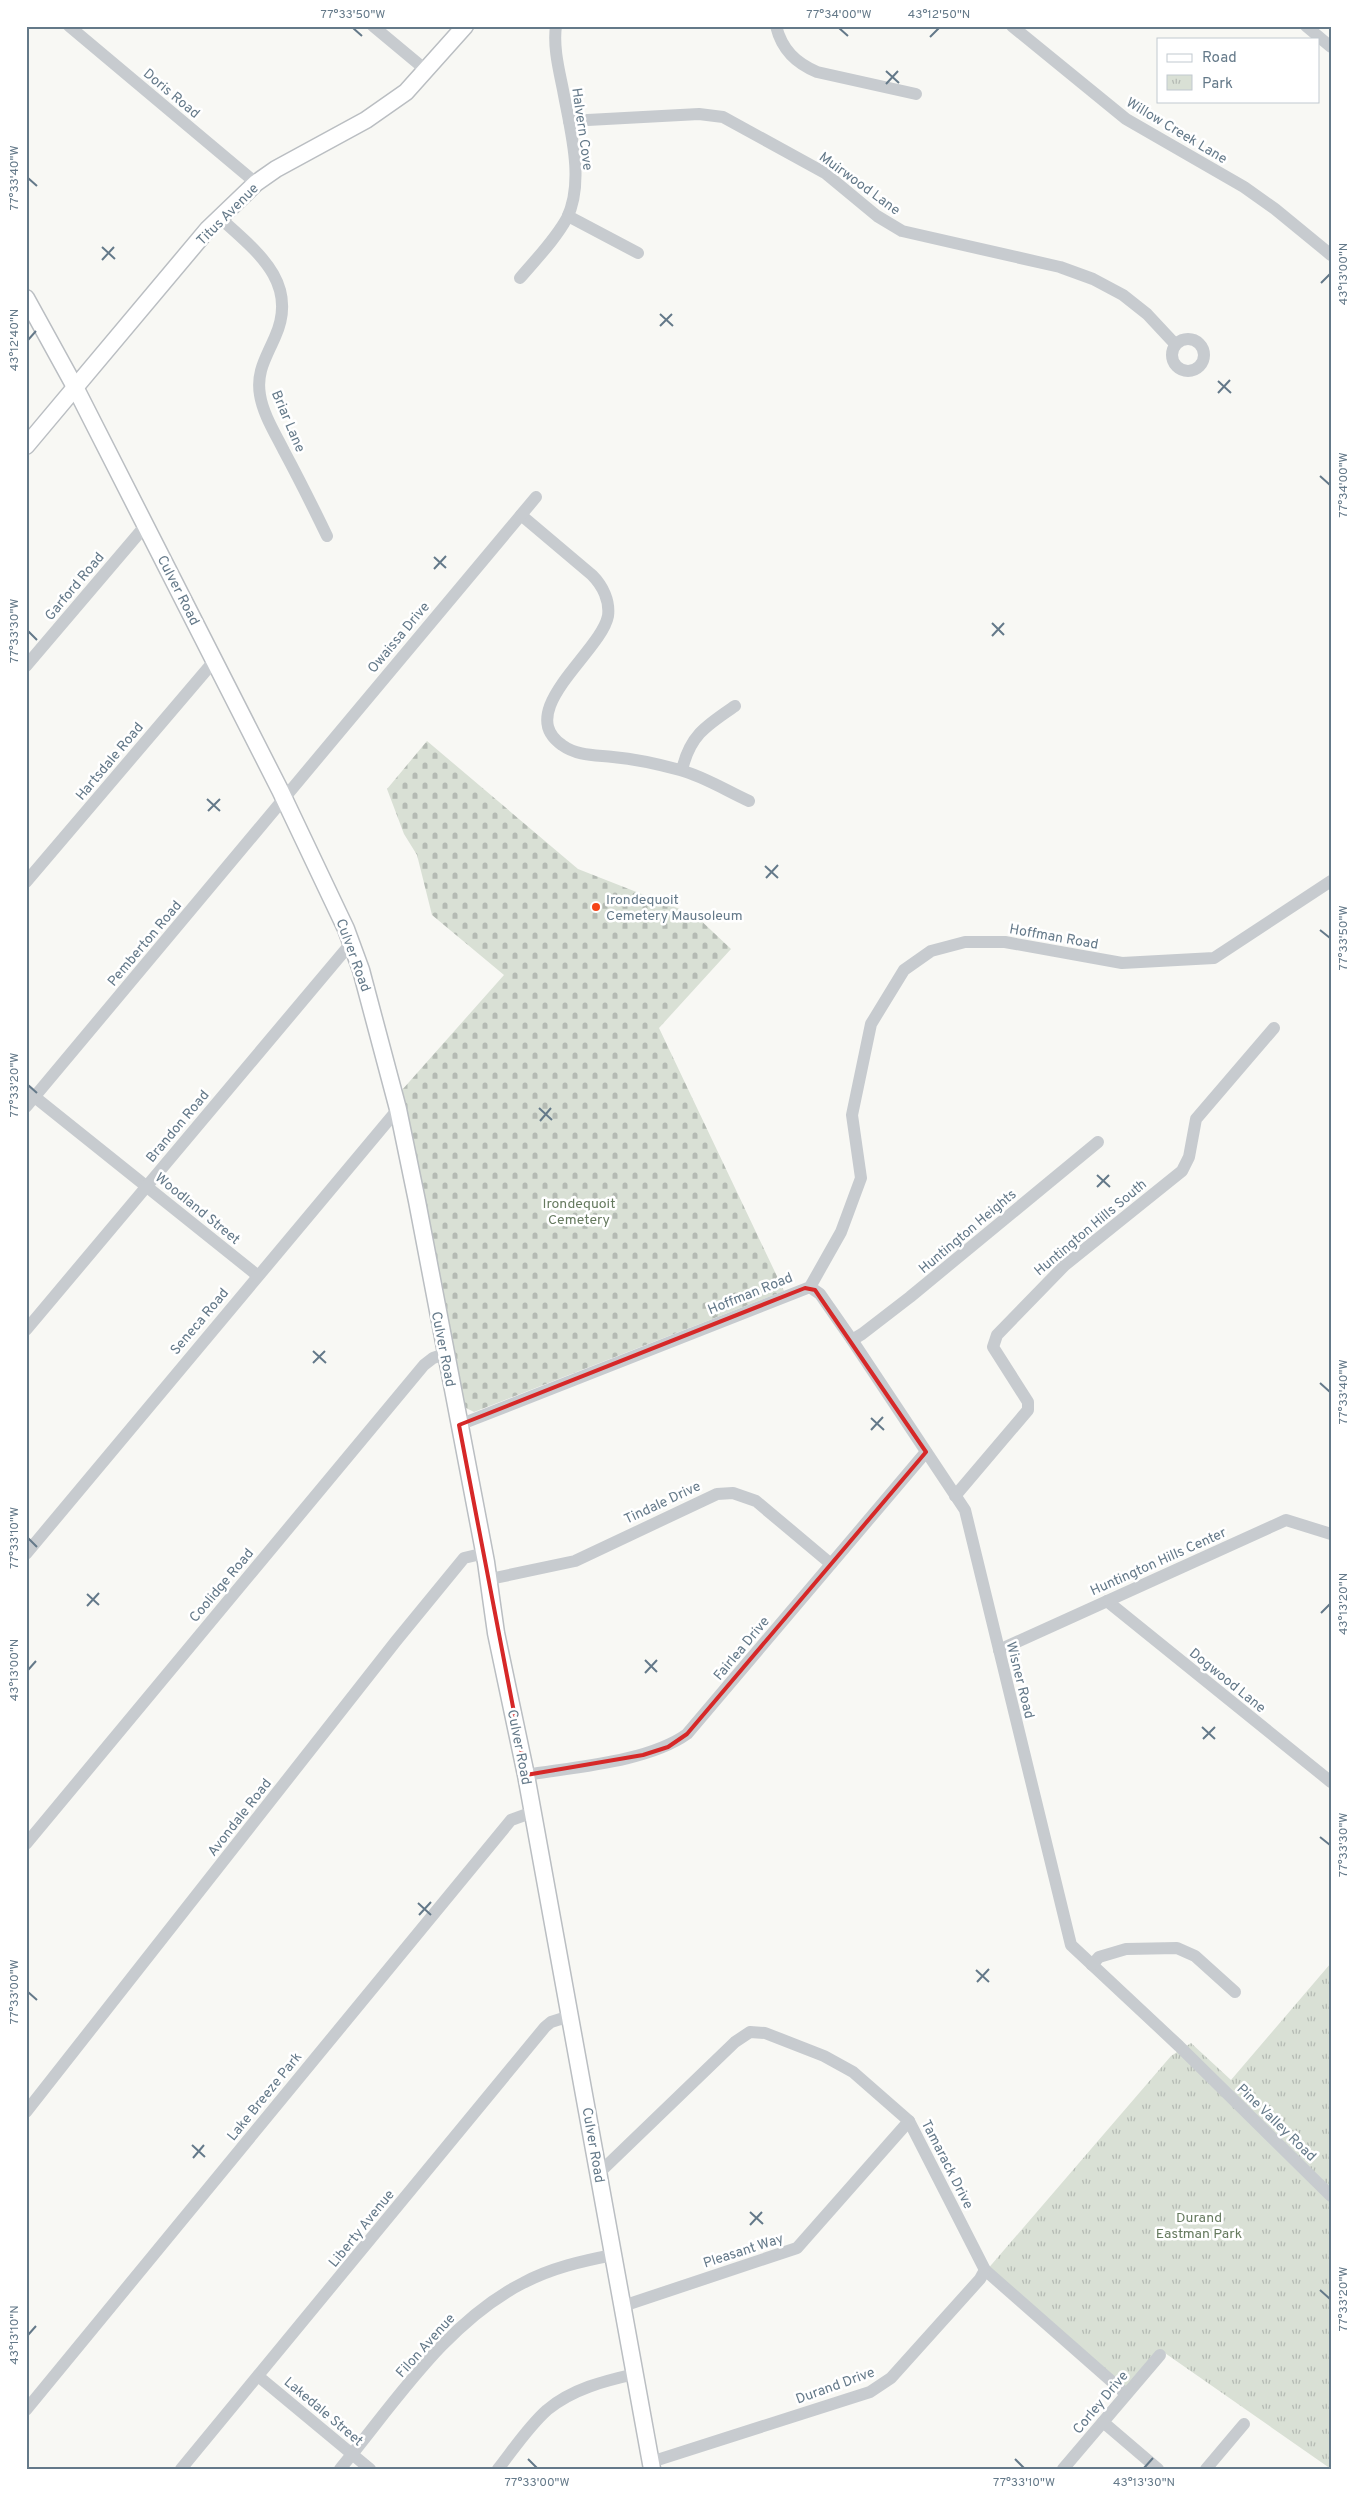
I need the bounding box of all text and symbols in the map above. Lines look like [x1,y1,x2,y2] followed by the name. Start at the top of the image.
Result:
[321,7,385,23] text: 77°33'50"W
[806,7,872,23] text: 77°34'00"W
[908,7,970,23] text: 43°12'50"N
[1157,38,1320,102] legend
[1202,49,1237,68] text: Road
[139,66,203,123] street label: Doris Road
[1202,75,1233,94] text: Park
[567,87,596,172] street label: Halvern Cove
[1123,94,1230,168] street label: Willow Creek Lane
[7,146,23,210] text: 77°33'40"W
[815,149,903,219] street label: Muirwood Lane
[194,181,263,250] street label: Titus Avenue
[1336,243,1352,305] text: 43°13'00"N
[7,309,23,371] text: 43°12'40"N
[267,388,308,455] street label: Briar Lane
[1336,452,1352,518] text: 77°34'00"W
[42,550,108,624] street label: Garford Road
[153,553,203,629] street label: Culver Road
[7,599,23,663] text: 77°33'30"W
[364,599,434,677] street label: Owaissa Drive
[73,720,148,804] street label: Hartsdale Road
[606,892,743,925] place label: Irondequoit Cemetery Mausoleum
[104,898,186,990] street label: Pemberton Road
[590,901,602,913] marker: Irondequoit Cemetery Mausoleum
[1336,906,1352,970] text: 77°33'50"W
[332,917,374,994] street label: Culver Road
[1008,921,1100,954] street label: Hoffman Road
[7,1053,23,1117] text: 77°33'20"W
[143,1087,213,1167] street label: Brandon Road
[151,1170,243,1249] street label: Woodland Street
[1031,1176,1151,1280] street label: Huntington Hills South
[916,1186,1020,1278] street label: Huntington Heights
[543,1196,615,1229] park label: Irondequoit Cemetery
[706,1270,796,1319] street label: Hoffman Road
[167,1285,233,1359] street label: Seneca Road
[427,1310,458,1388] street label: Culver Road
[1336,1360,1352,1424] text: 77°33'40"W
[622,1478,704,1529] street label: Tindale Drive
[7,1507,23,1569] text: 77°33'10"W
[1088,1524,1230,1600] street label: Huntington Hills Center
[186,1546,258,1626] street label: Coolidge Road
[1336,1573,1352,1635] text: 43°13'20"N
[711,1614,774,1684] street label: Fairlea Drive
[7,1639,23,1701] text: 43°13'00"N
[1002,1640,1037,1721] street label: Wisner Road
[1185,1645,1269,1717] street label: Dogwood Lane
[503,1708,534,1786] street label: Culver Road
[205,1776,276,1860] street label: Avondale Road
[1336,1813,1352,1877] text: 77°33'30"W
[7,1959,23,2025] text: 77°33'00"W
[224,2049,306,2145] street label: Lake Breeze Park
[1233,2081,1319,2165] street label: Pine Valley Road
[578,2106,608,2184] street label: Culver Road
[917,2117,976,2212] street label: Tamarack Drive
[326,2187,399,2271] street label: Liberty Avenue
[1156,2210,1242,2243] park label: Durand Eastman Park
[701,2230,786,2272] street label: Pleasant Way
[1336,2267,1352,2331] text: 77°33'20"W
[7,2305,23,2365] text: 43°13'10"N
[393,2310,459,2382] street label: Filon Avenue
[794,2364,877,2409] street label: Durand Drive
[1070,2368,1132,2438] street label: Corley Drive
[280,2374,366,2450] street label: Lakedale Street
[504,2475,570,2491] text: 77°33'00"W
[993,2475,1055,2491] text: 77°33'10"W
[1113,2475,1175,2491] text: 43°13'30"N

